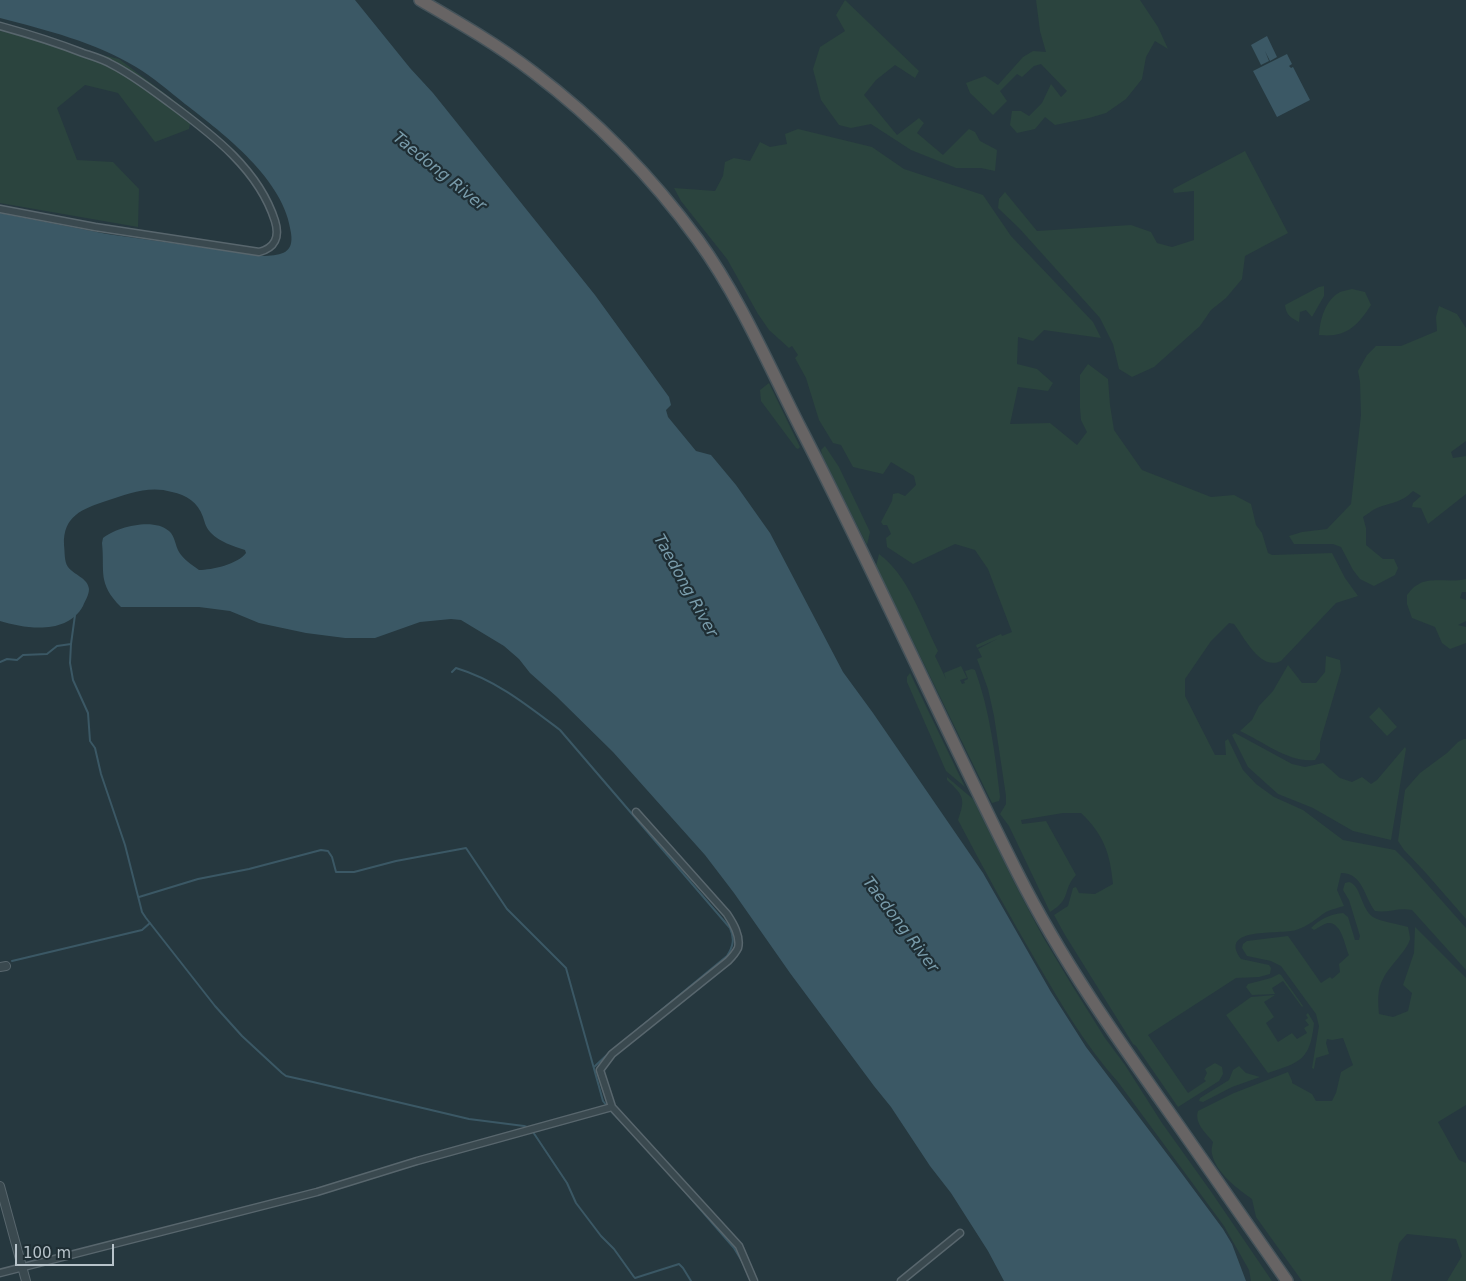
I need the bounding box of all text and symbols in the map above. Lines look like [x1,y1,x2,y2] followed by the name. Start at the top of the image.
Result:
[388,129,490,215] water label: Taedong River
[649,531,721,641] water label: Taedong River
[858,873,942,977] water label: Taedong River
[18,1234,116,1266] scale bar
[23,1244,71,1262] text: 100 m

